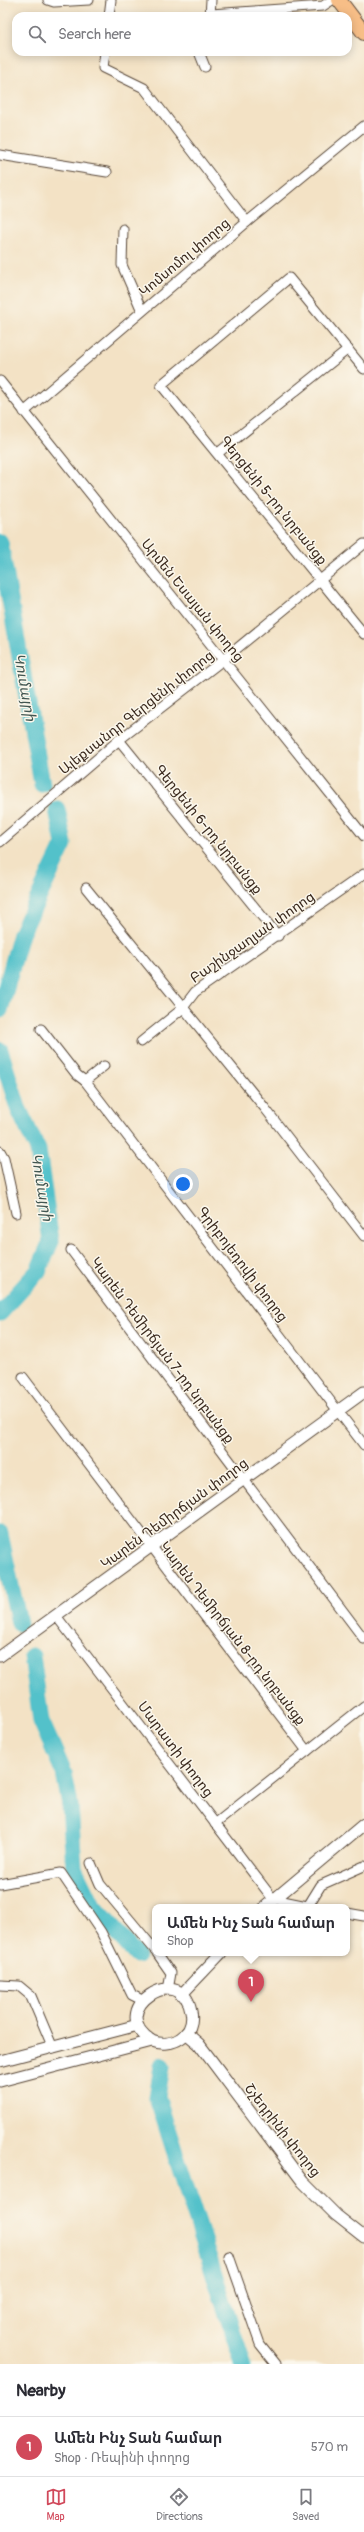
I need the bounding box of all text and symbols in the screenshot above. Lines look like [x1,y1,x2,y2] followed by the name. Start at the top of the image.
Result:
[12,12,352,56] search box
[26,23,48,45] icon: search
[58,25,131,44] text: Search here
[136,215,233,300] street label: Կոմսոմոլ փողոց
[216,432,331,568] street label: Գերցենի 5-րդ նրբանցք
[138,535,248,665] street label: Արմեն Եսայան փողոց
[55,647,217,778] street label: Ալեքսանդր Գերցենի փողոց
[9,651,40,724] water label: Կումայրի
[151,761,266,897] street label: Գերցենի 6-րդ նրբանցք
[187,888,318,987] street label: Բաշինջաղյան փողոց
[26,1151,57,1224] water label: Կումայրի
[173,1174,193,1194] your location
[194,1203,291,1325] street label: Գրիբոյեդովի փողոց
[87,1254,238,1447] street label: Կարեն Դեմիրճյան 7-րդ նրբանցք
[97,1454,251,1572] street label: Կարեն Դեմիրճյան փողոց
[156,1538,309,1728] street label: Կարեն Դեմիրճյան 8-րդ նրբանցք
[134,1698,217,1801] street label: Մարատի փողոց
[152,1904,350,1956] popup
[167,1914,335,1933] text: Ամեն Ինչ Տան համար
[167,1933,194,1949] text: Shop
[238,1969,264,2002] pin: 1
[241,2080,324,2180] street label: Շչեդրինի փողոց
[16,2380,65,2401] text: Nearby
[54,2429,222,2448] text: Ամեն Ինչ Տան համար
[26,2439,32,2455] text: 1
[311,2439,348,2455] text: 570 m
[54,2450,190,2466] text: Shop · Ռեպինի փողոց
[45,2486,67,2523] tab: Map
[156,2486,203,2523] tab: Directions
[292,2486,319,2523] tab: Saved

